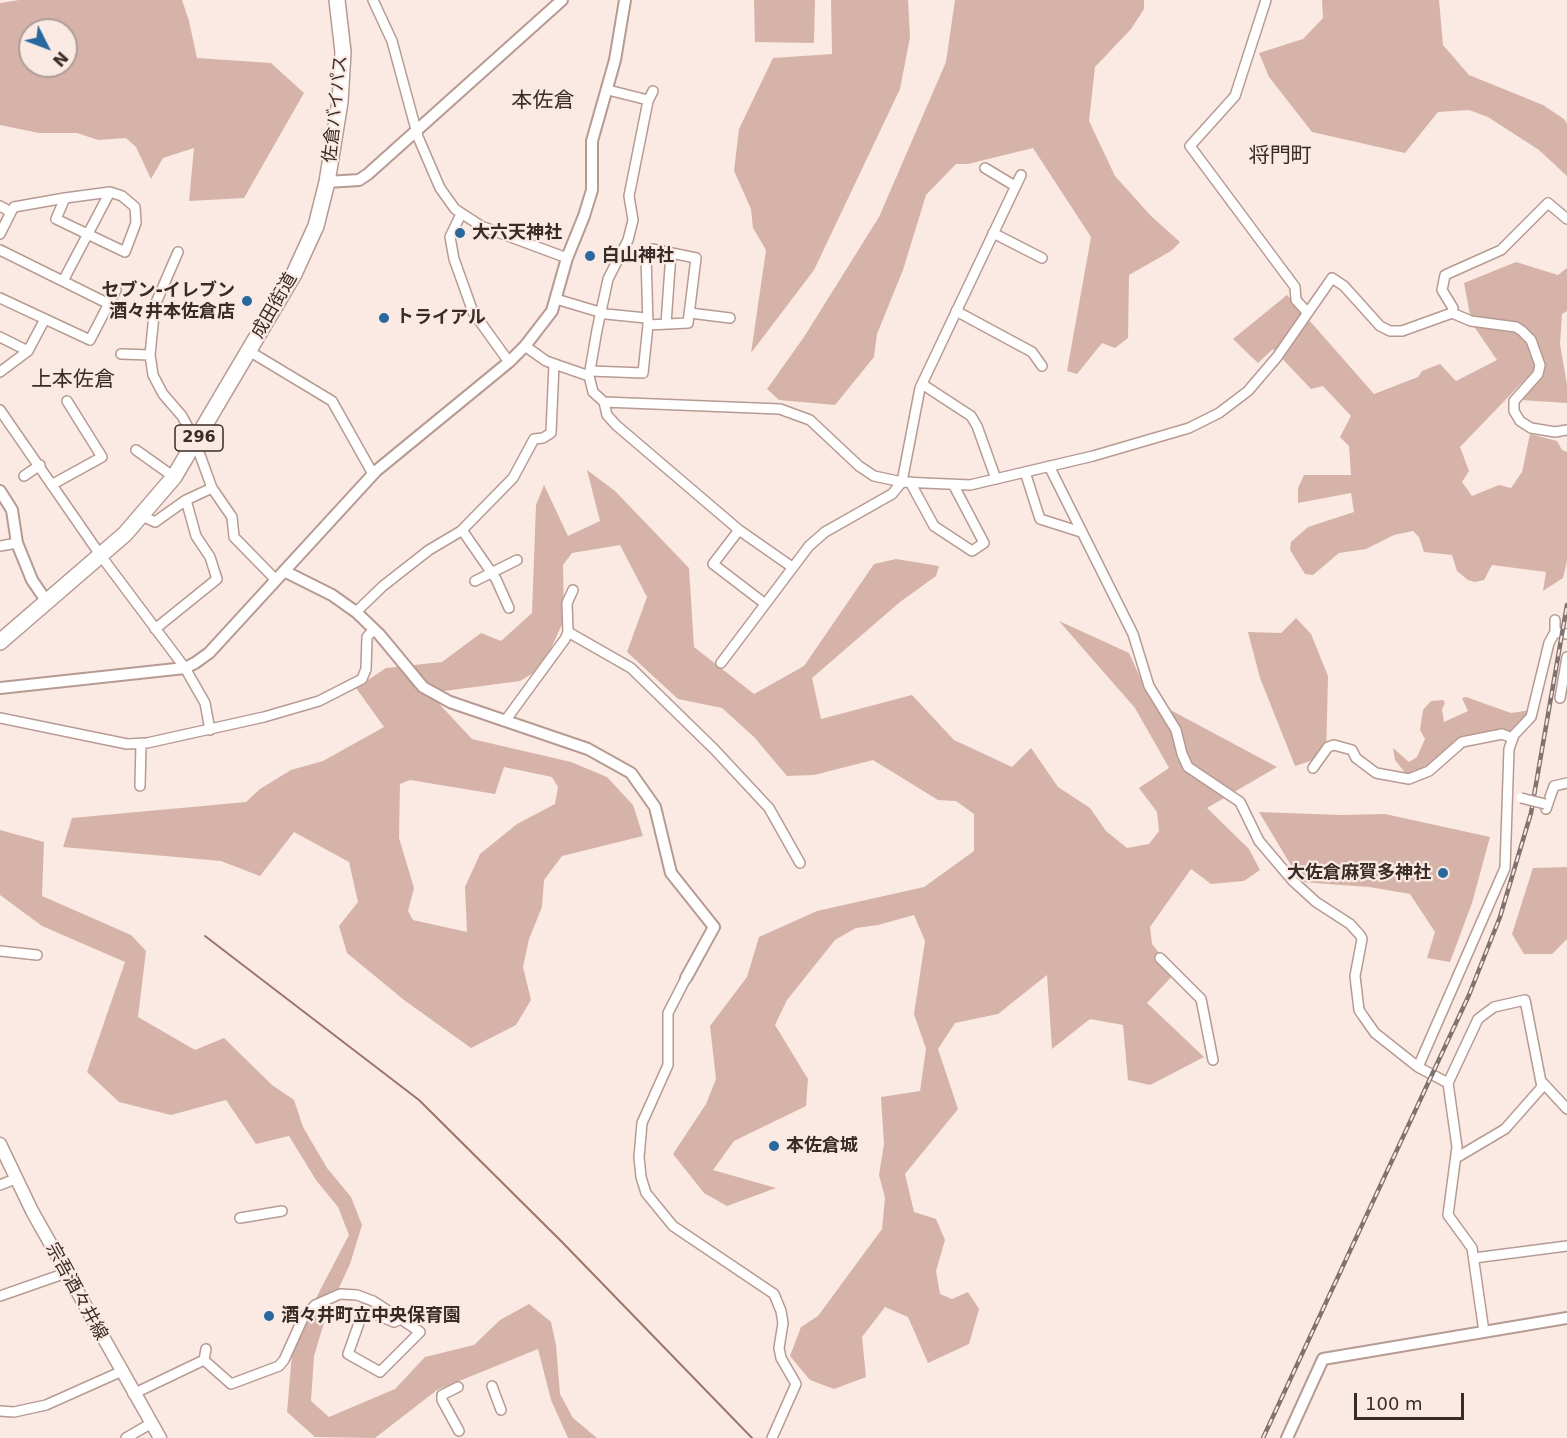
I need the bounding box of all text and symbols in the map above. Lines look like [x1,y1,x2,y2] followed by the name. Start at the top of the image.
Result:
[18,18,78,78] north arrow
[49,48,72,70] text: N
[320,54,352,164] street label: 佐倉バイパス
[512,89,574,115] district label: 本佐倉
[1249,144,1311,170] district label: 将門町
[472,222,562,244] place label: 大六天神社
[453,226,467,240] marker: 大六天神社
[602,245,674,267] place label: 白山神社
[583,249,597,263] marker: 白山神社
[248,269,302,343] street label: 成田街道
[102,280,235,322] place label: セブン-イレブン 酒々井本佐倉店
[240,294,254,308] marker: セブン-イレブン 酒々井本佐倉店
[396,307,486,329] place label: トライアル
[377,311,391,325] marker: トライアル
[31,368,115,394] district label: 上本佐倉
[175,425,223,451] road number: 296
[1287,862,1431,884] place label: 大佐倉麻賀多神社
[1436,866,1450,880] marker: 大佐倉麻賀多神社
[786,1135,858,1157] place label: 本佐倉城
[767,1139,781,1153] marker: 本佐倉城
[40,1240,112,1344] street label: 宗吾酒々井線
[281,1305,461,1327] place label: 酒々井町立中央保育園
[262,1309,276,1323] marker: 酒々井町立中央保育園
[1357,1381,1466,1419] scale bar
[1365,1393,1423,1414] text: 100 m

